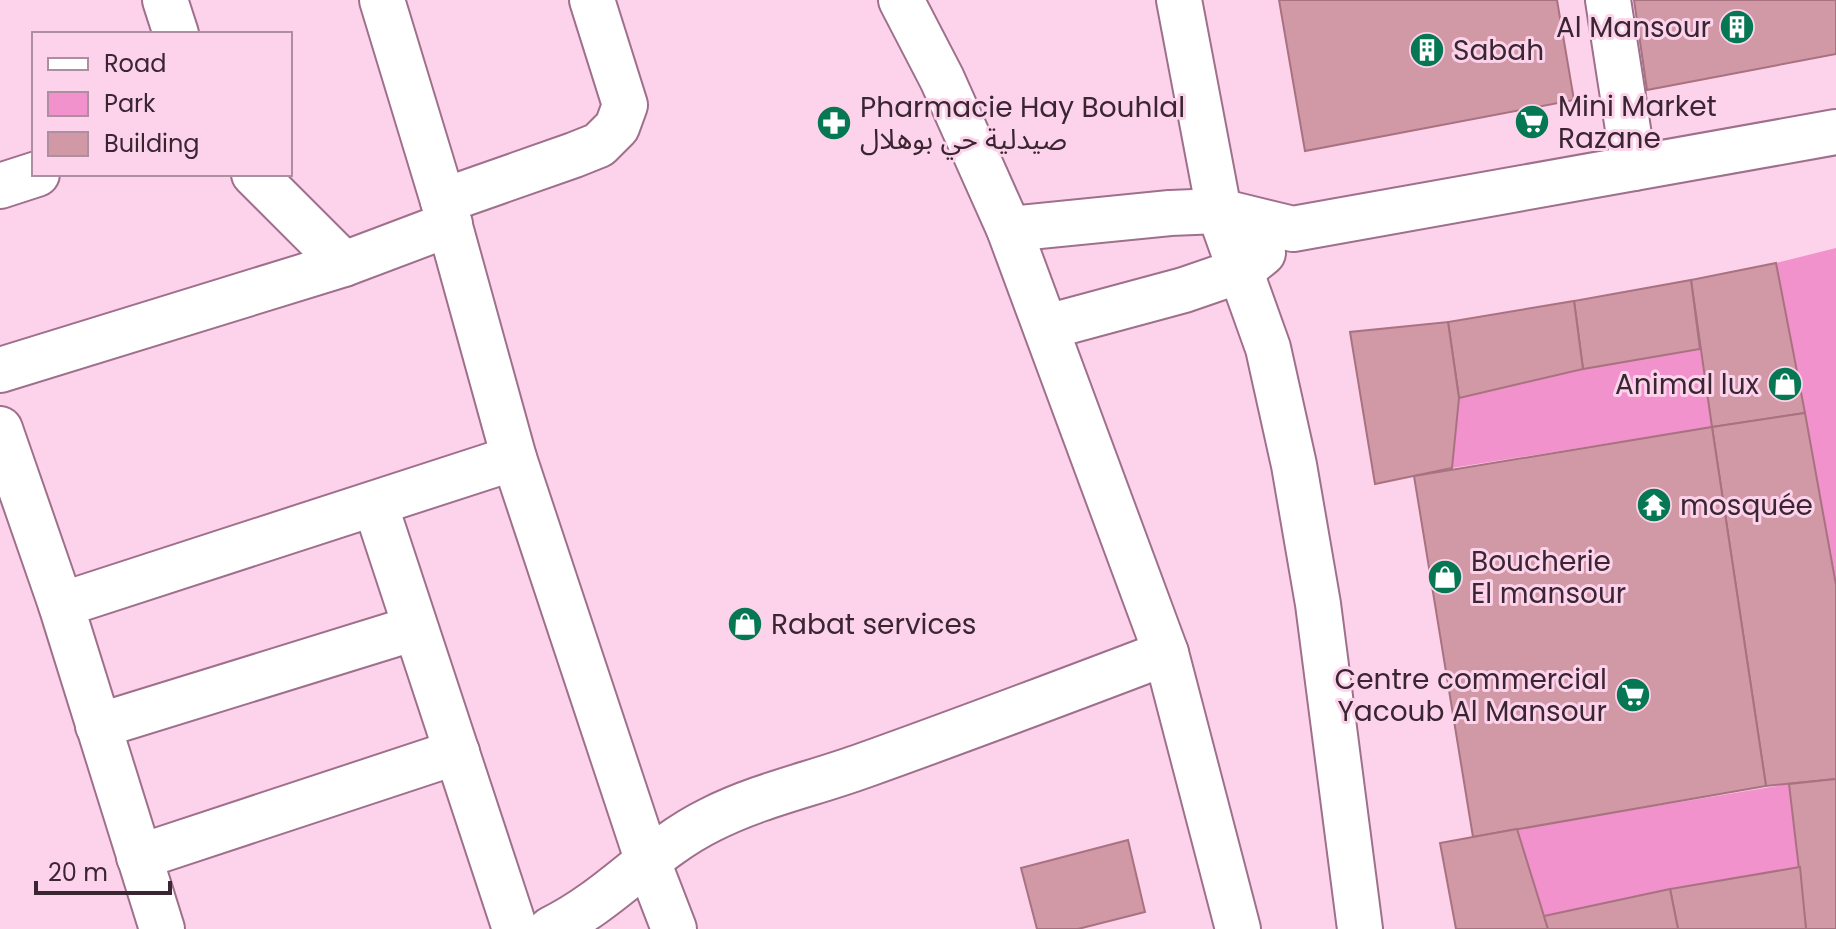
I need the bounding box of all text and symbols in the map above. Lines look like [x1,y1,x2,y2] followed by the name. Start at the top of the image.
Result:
[1556,8,1711,47] place label: Al Mansour
[1718,8,1756,46] building icon: Al Mansour
[1408,31,1446,69] building icon: Sabah
[1453,31,1544,70] place label: Sabah
[32,32,292,176] legend
[104,47,166,80] text: Road
[104,87,156,120] text: Park
[1558,87,1717,158] place label: Mini Market Razane
[860,88,1185,160] place label: Pharmacie Hay Bouhlal صيدلية حي بوهلال
[1513,103,1551,141] supermarket icon: Mini Market Razane
[815,104,853,142] pharmacy icon: Pharmacie Hay Bouhlal صيدلية حي بوهلال
[104,127,200,160] text: Building
[1615,365,1760,404] place label: Animal lux
[1766,365,1804,403] shop icon: Animal lux
[1635,486,1673,524] temple icon: mosquée
[1680,486,1813,525] place label: mosquée
[1471,542,1626,613] place label: Boucherie El mansour
[1426,558,1464,596] shop icon: Boucherie El mansour
[726,605,764,643] shop icon: Rabat services
[771,605,976,644] place label: Rabat services
[1335,660,1607,731] place label: Centre commercial Yacoub Al Mansour
[1614,676,1652,714] supermarket icon: Centre commercial Yacoub Al Mansour
[36,845,170,895] scale bar
[48,856,108,889] text: 20 m

